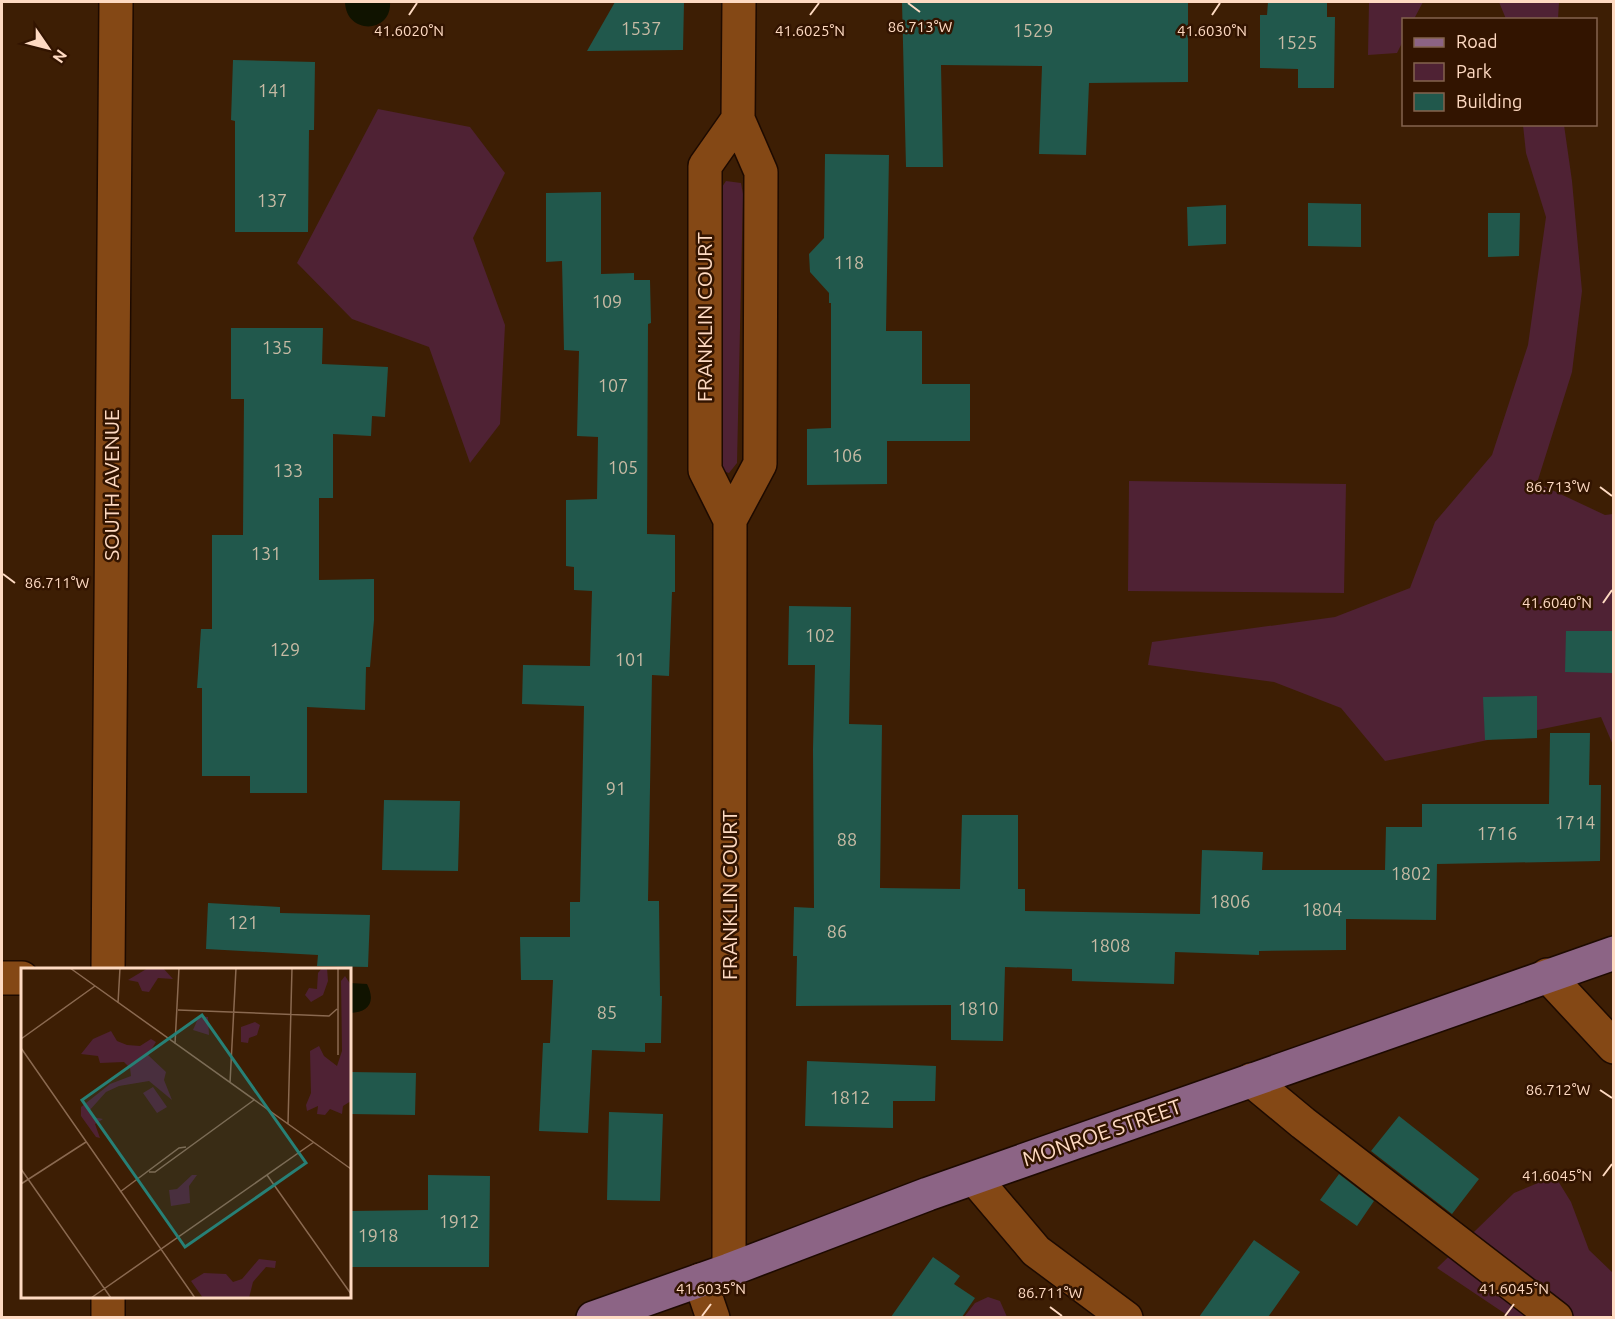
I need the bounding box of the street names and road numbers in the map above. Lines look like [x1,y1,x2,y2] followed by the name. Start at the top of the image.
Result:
[692,232,716,402] street label: FRANKLIN COURT
[99,409,123,561] street label: SOUTH AVENUE
[717,810,741,980] street label: FRANKLIN COURT
[1019,1094,1185,1170] street label: MONROE STREET

